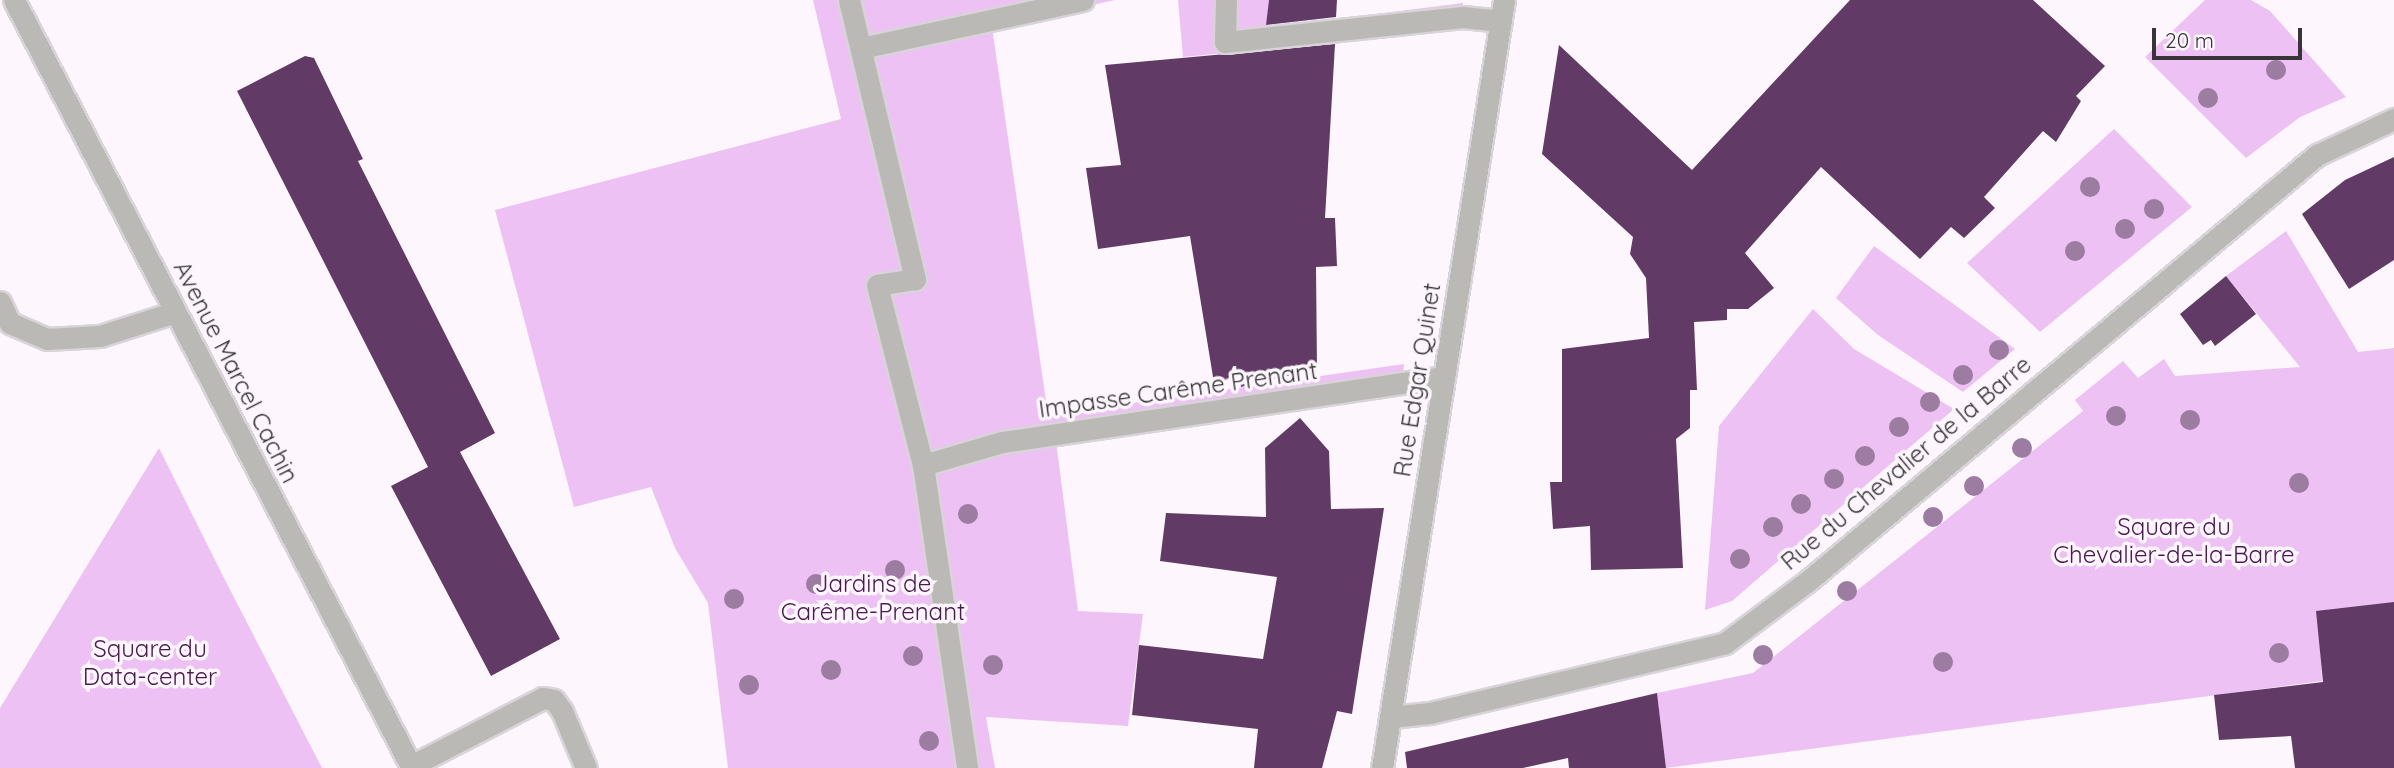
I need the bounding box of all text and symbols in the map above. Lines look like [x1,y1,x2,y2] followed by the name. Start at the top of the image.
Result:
[2156,14,2306,58] scale bar
[2165,27,2214,53] text: 20 m
[168,256,304,488] street label: Avenue Marcel Cachin
[1387,281,1447,479] street label: Rue Edgar Quinet
[1775,350,2037,576] street label: Rue du Chevalier de la Barre
[1037,356,1319,424] street label: Impasse Carême Prenant
[2053,513,2295,569] park label: Square du Chevalier-de-la-Barre
[781,570,965,626] park label: Jardins de Carême-Prenant
[83,635,217,691] park label: Square du Data-center

